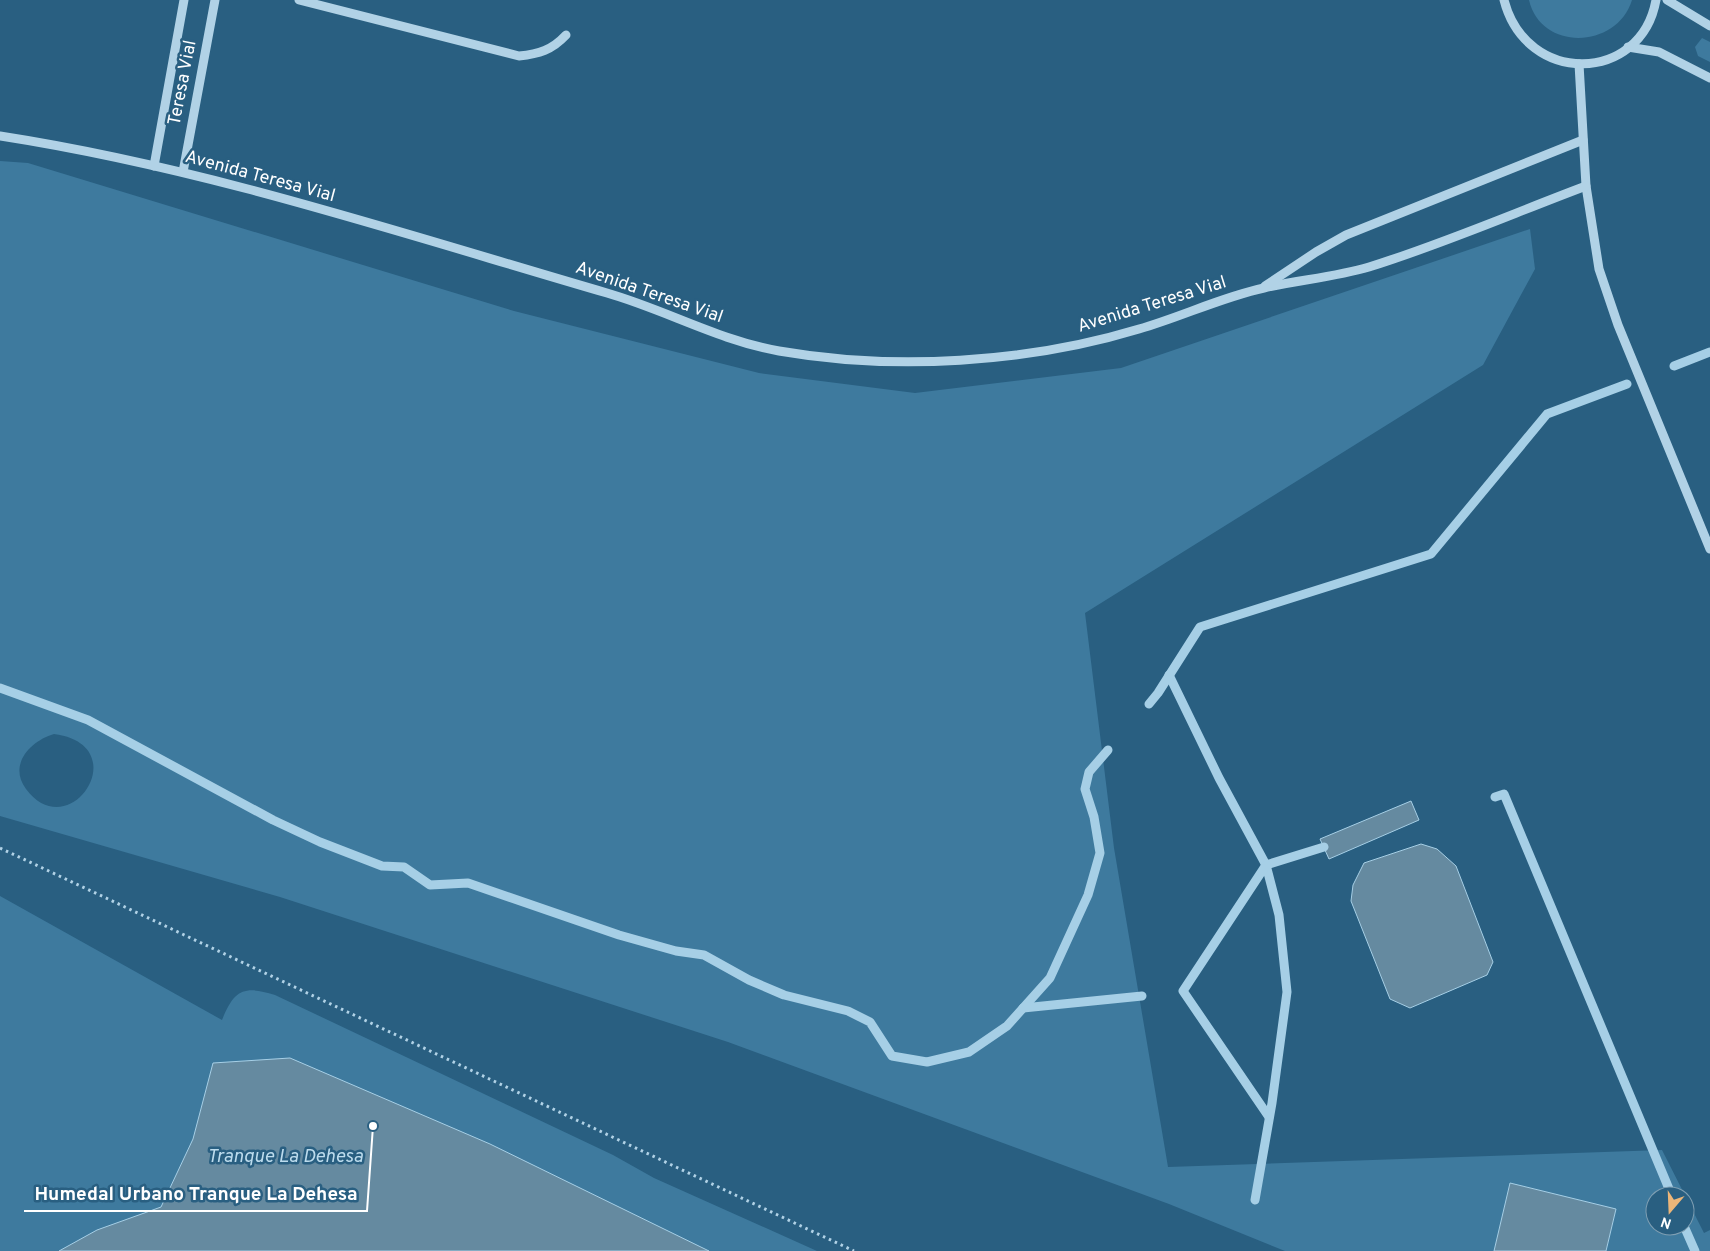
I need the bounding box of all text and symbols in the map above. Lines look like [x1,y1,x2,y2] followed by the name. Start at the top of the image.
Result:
[163,38,203,128] street label: Teresa Vial
[182,146,338,208] street label: Avenida Teresa Vial
[572,257,726,329] street label: Avenida Teresa Vial
[1075,271,1229,339] street label: Avenida Teresa Vial
[207,1145,363,1169] water label: Tranque La Dehesa
[24,1177,367,1211] callout: Humedal Urbano Tranque La Dehesa
[34,1183,358,1207] text: Humedal Urbano Tranque La Dehesa
[1645,1186,1695,1236] north arrow
[1659,1212,1674,1232] text: N

